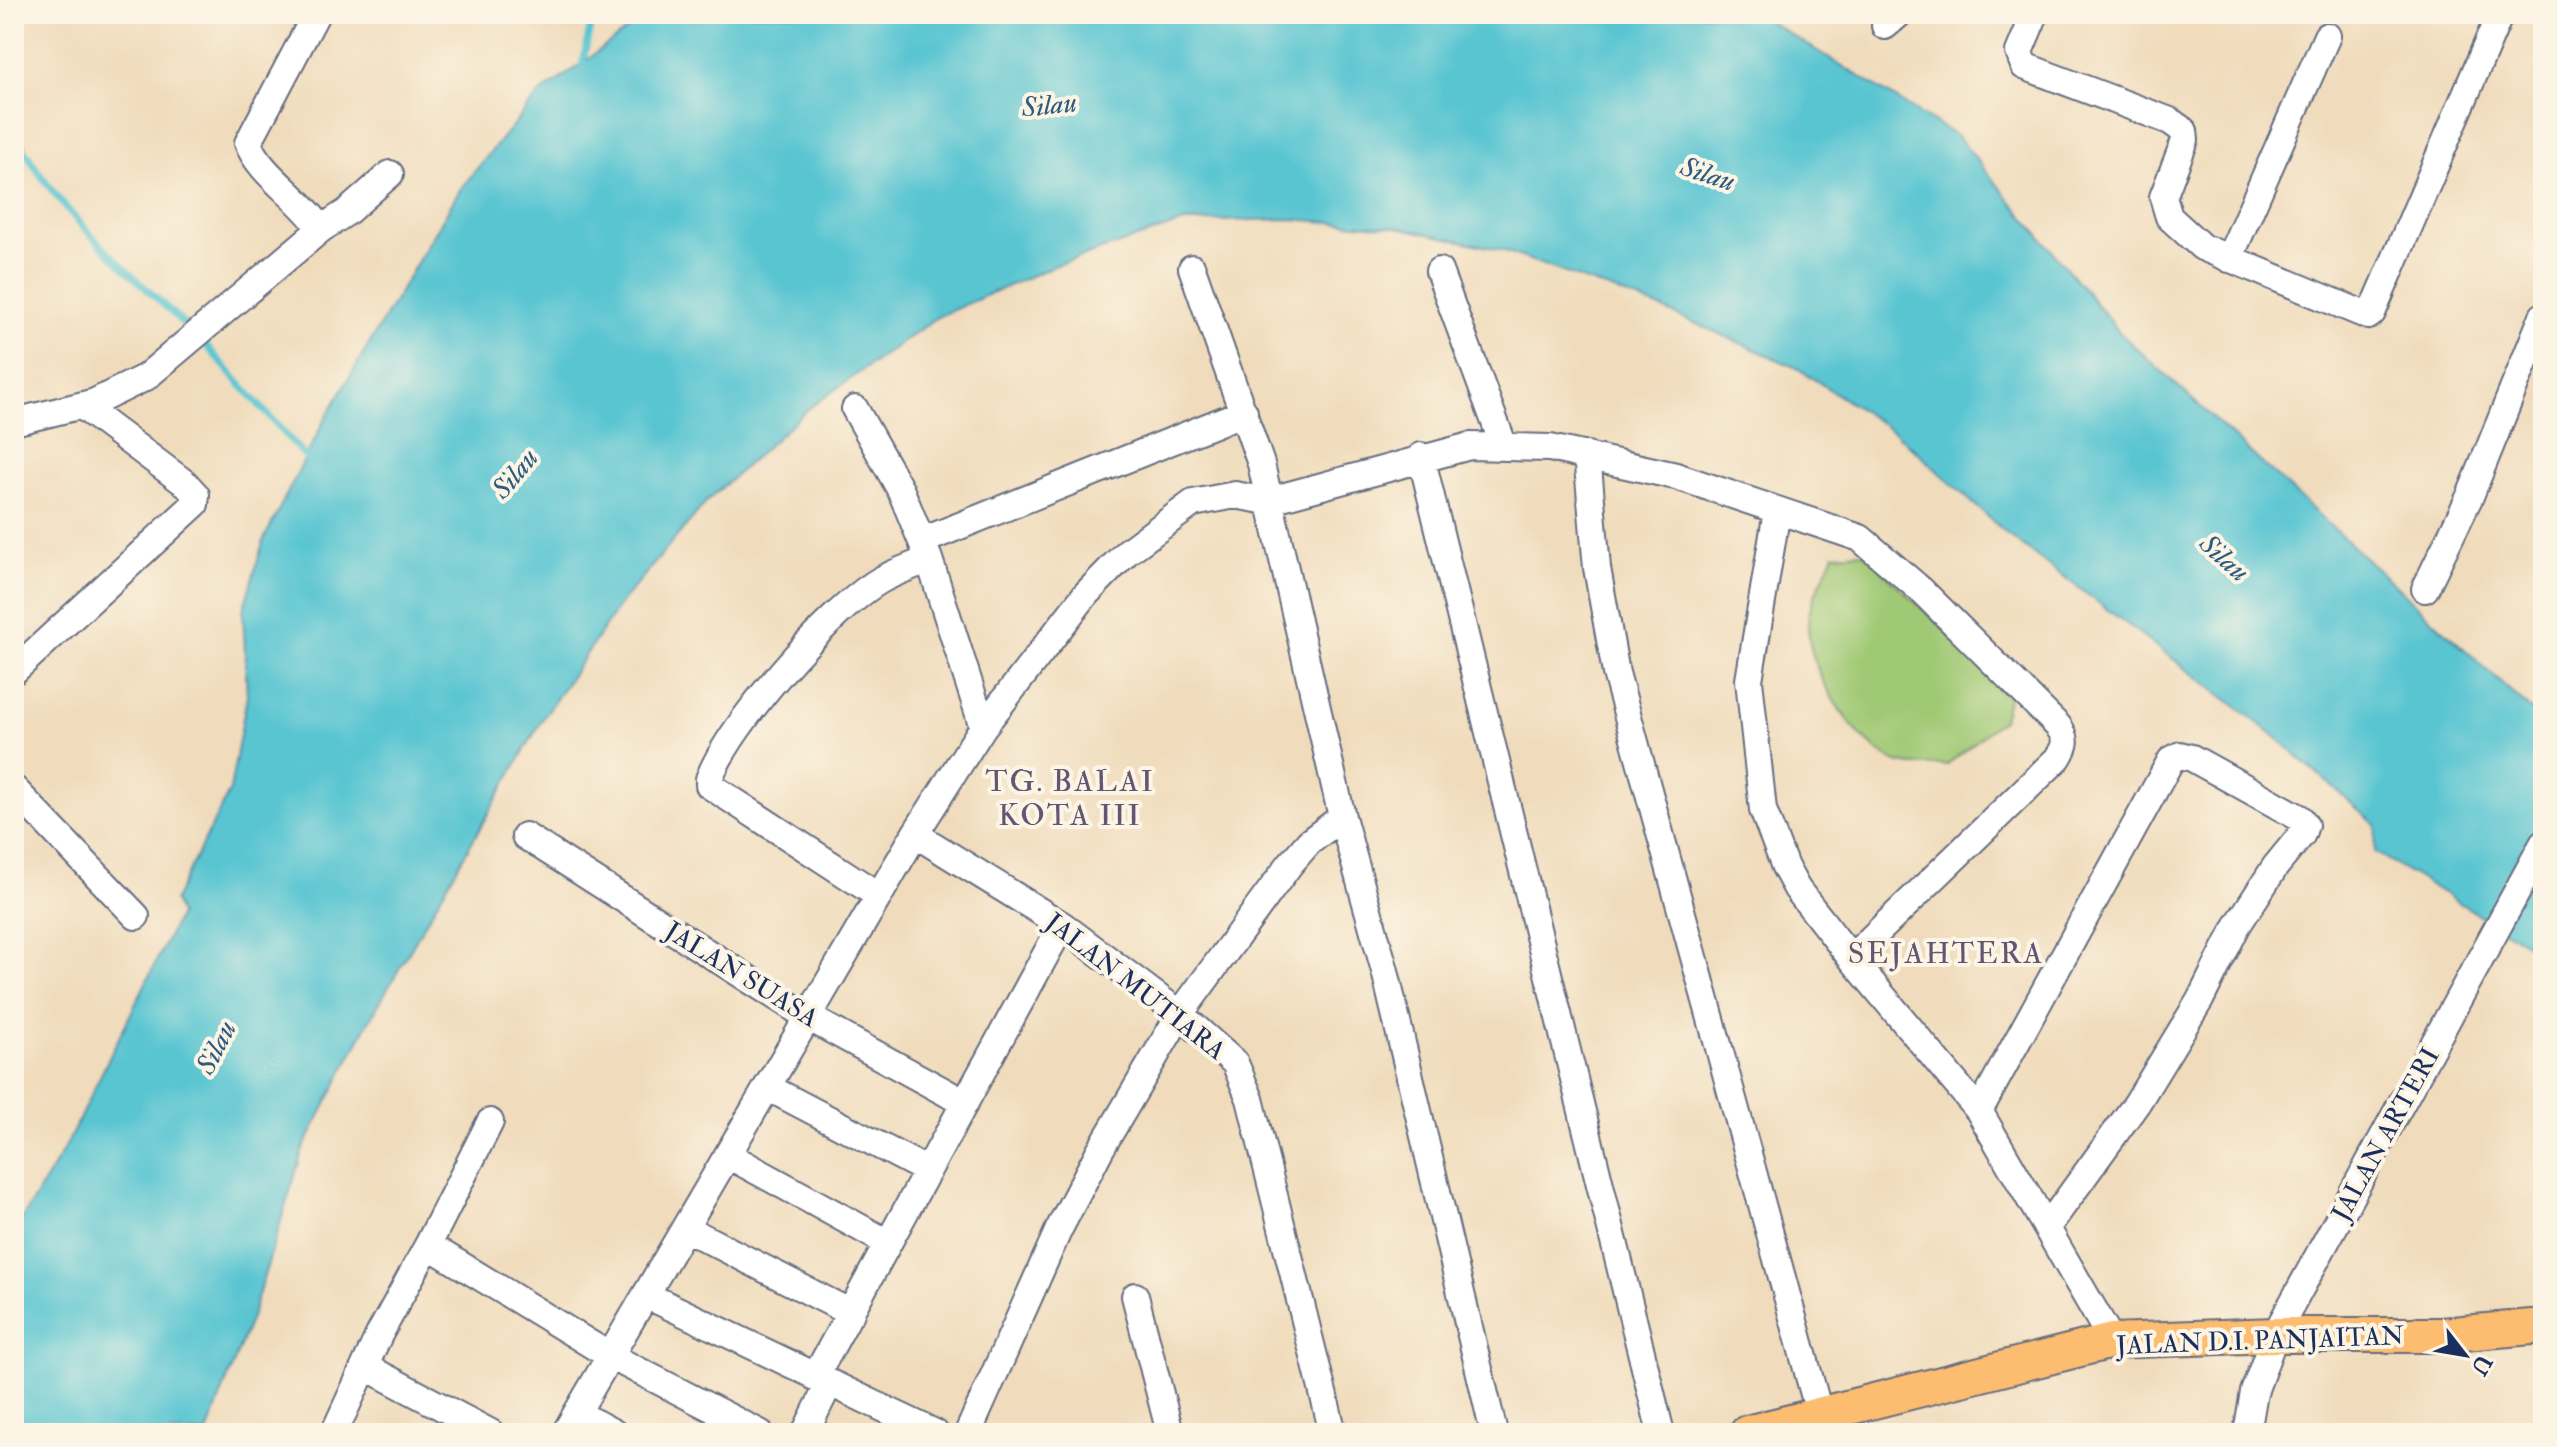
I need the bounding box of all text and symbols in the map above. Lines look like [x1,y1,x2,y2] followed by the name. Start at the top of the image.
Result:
[1019,85,1078,126] water label: Silau
[1675,149,1739,200] water label: Silau
[483,442,546,507] water label: Silau
[2191,526,2256,590] water label: Silau
[985,763,1155,834] district label: TG. BALAI KOTA III
[1038,906,1232,1067] street label: JALAN MUTIARA
[658,914,824,1035] street label: JALAN SUASA
[1848,935,2044,972] district label: SEJAHTERA
[188,1015,244,1081] water label: Silau
[2325,1042,2447,1228] street label: JALAN ARTERI
[2425,1315,2505,1395] north arrow
[2115,1320,2405,1362] street label: JALAN D.I. PANJAITAN
[2464,1350,2498,1380] text: U

